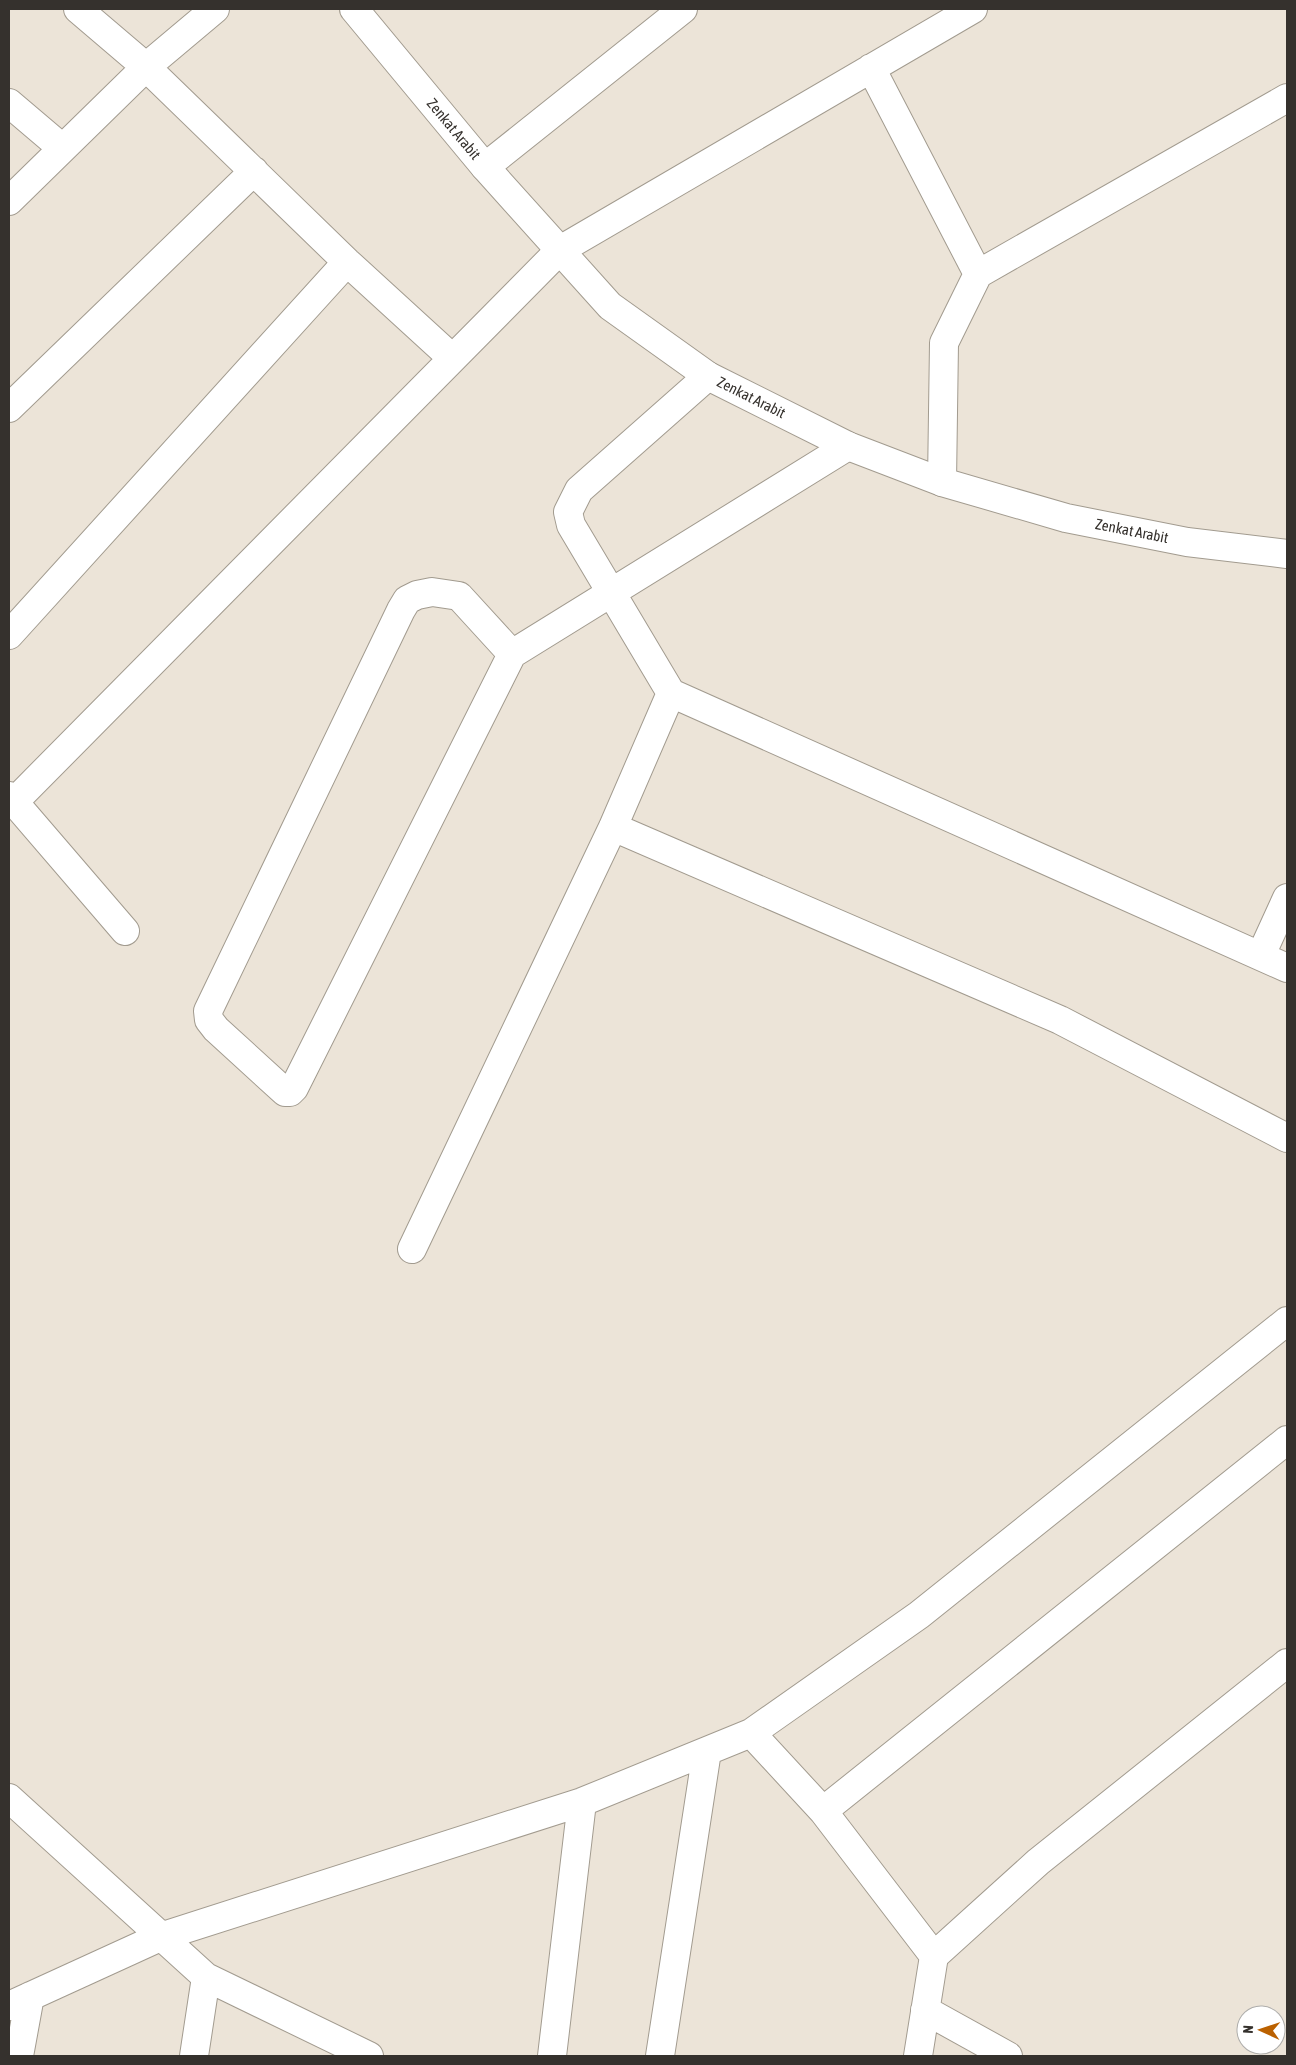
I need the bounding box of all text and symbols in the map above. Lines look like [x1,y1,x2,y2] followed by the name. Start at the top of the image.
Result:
[424,95,484,163] street label: Zenkat Arabit
[715,373,789,421] street label: Zenkat Arabit
[1094,515,1170,546] street label: Zenkat Arabit
[1236,2005,1286,2055] north arrow
[1240,2025,1256,2034] text: N

